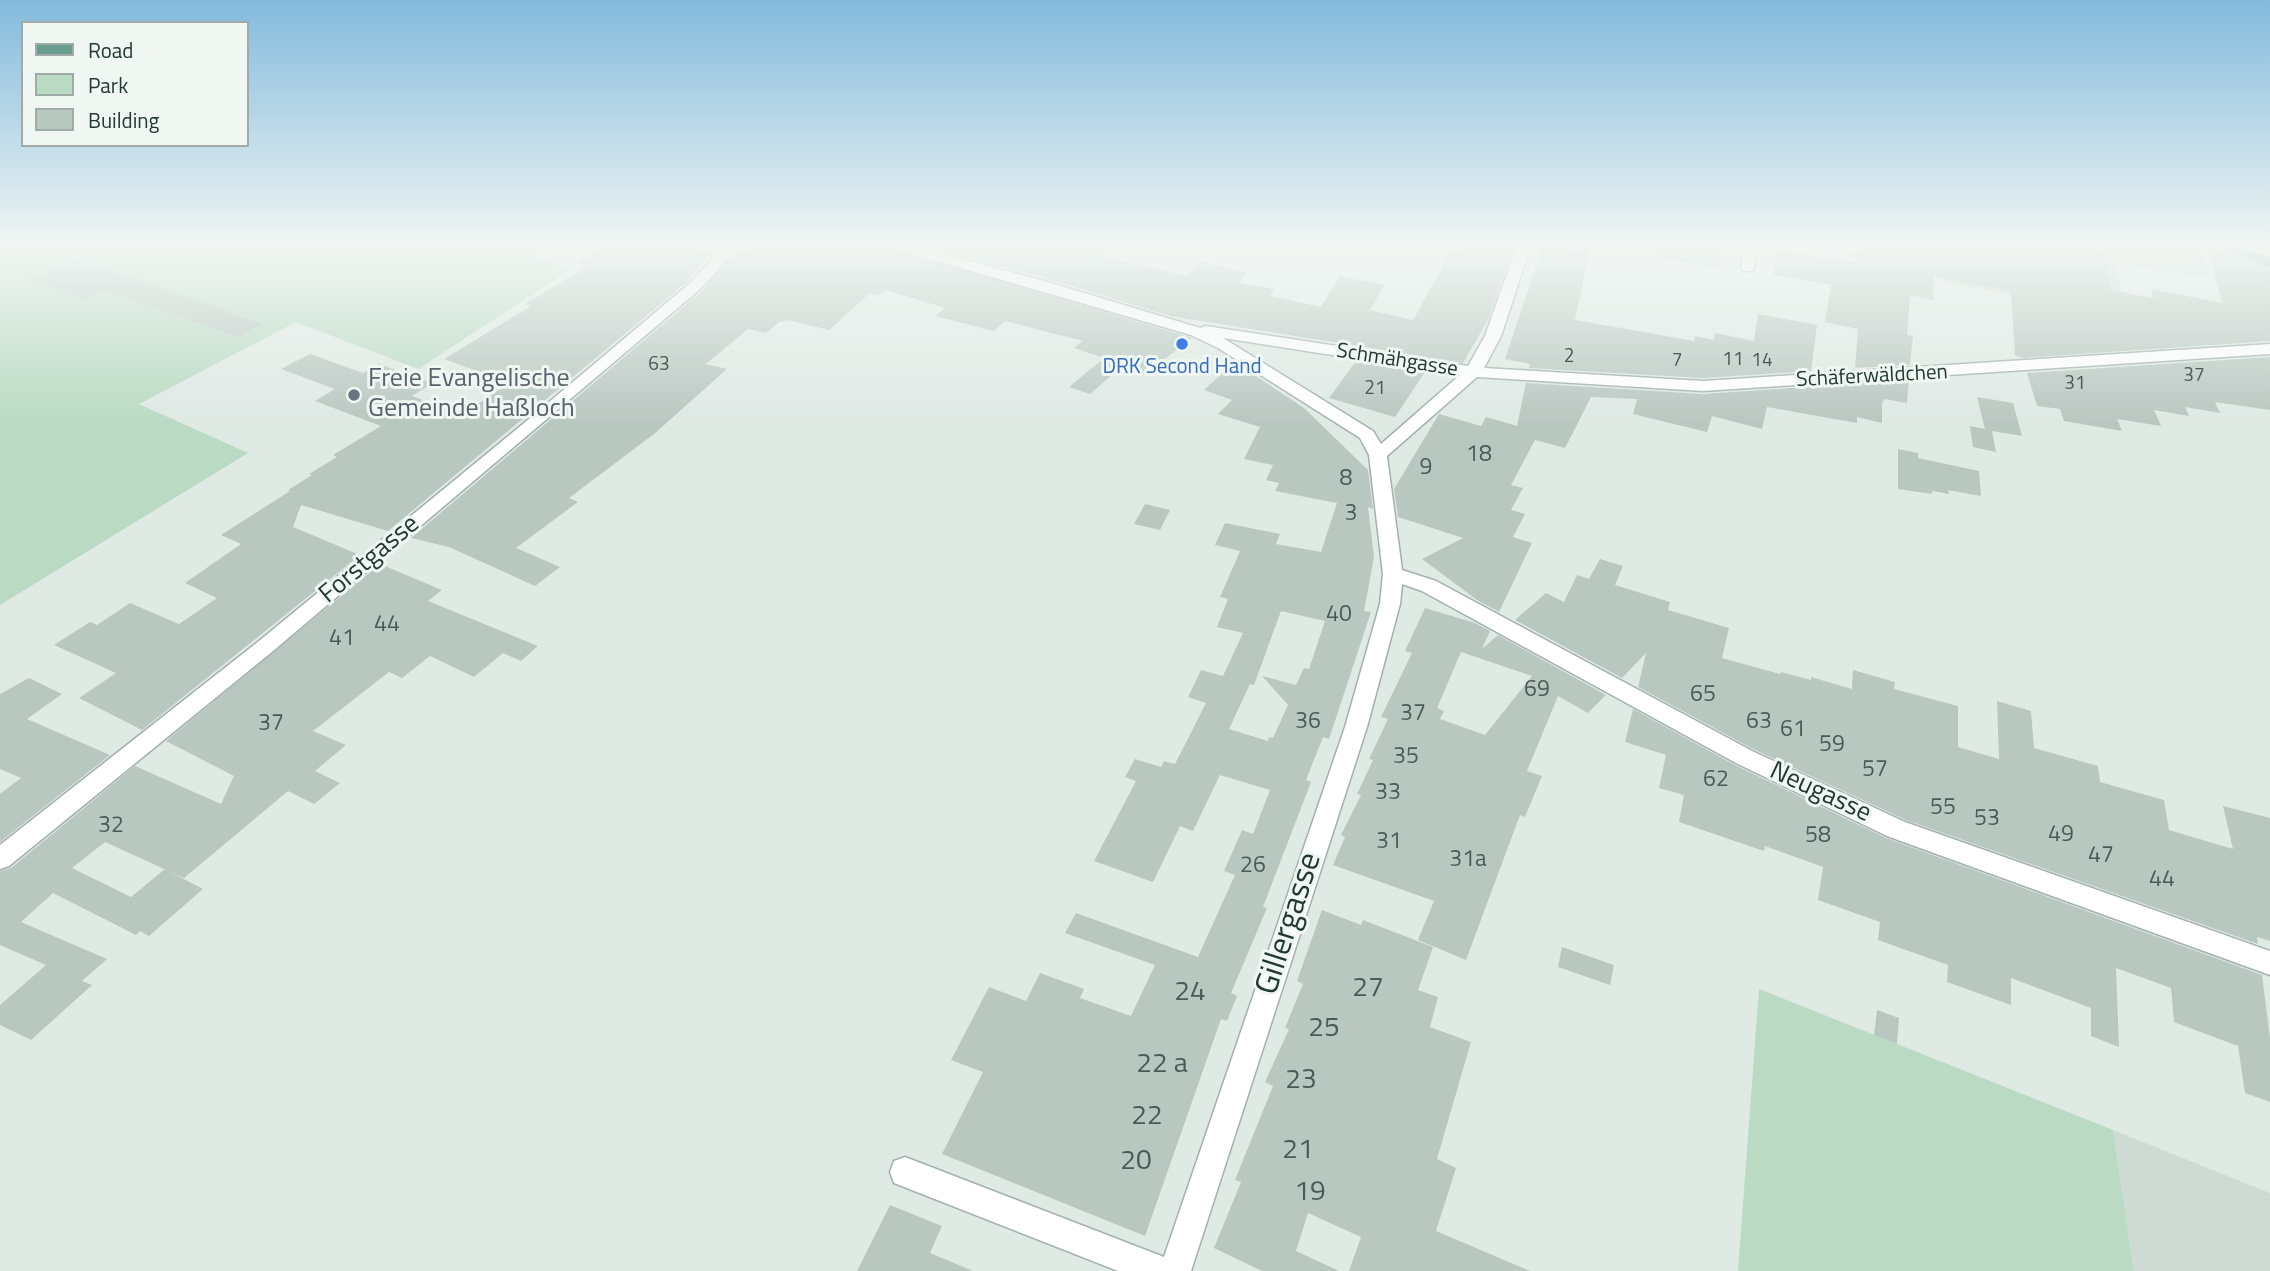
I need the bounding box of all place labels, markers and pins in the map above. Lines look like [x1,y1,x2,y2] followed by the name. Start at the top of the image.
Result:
[1174,336,1190,352] marker: DRK Second Hand
[1102,355,1262,381] place label: DRK Second Hand
[368,364,575,426] place label: Freie Evangelische Gemeinde Haßloch
[346,387,362,403] marker: Freie Evangelische Gemeinde Haßloch

